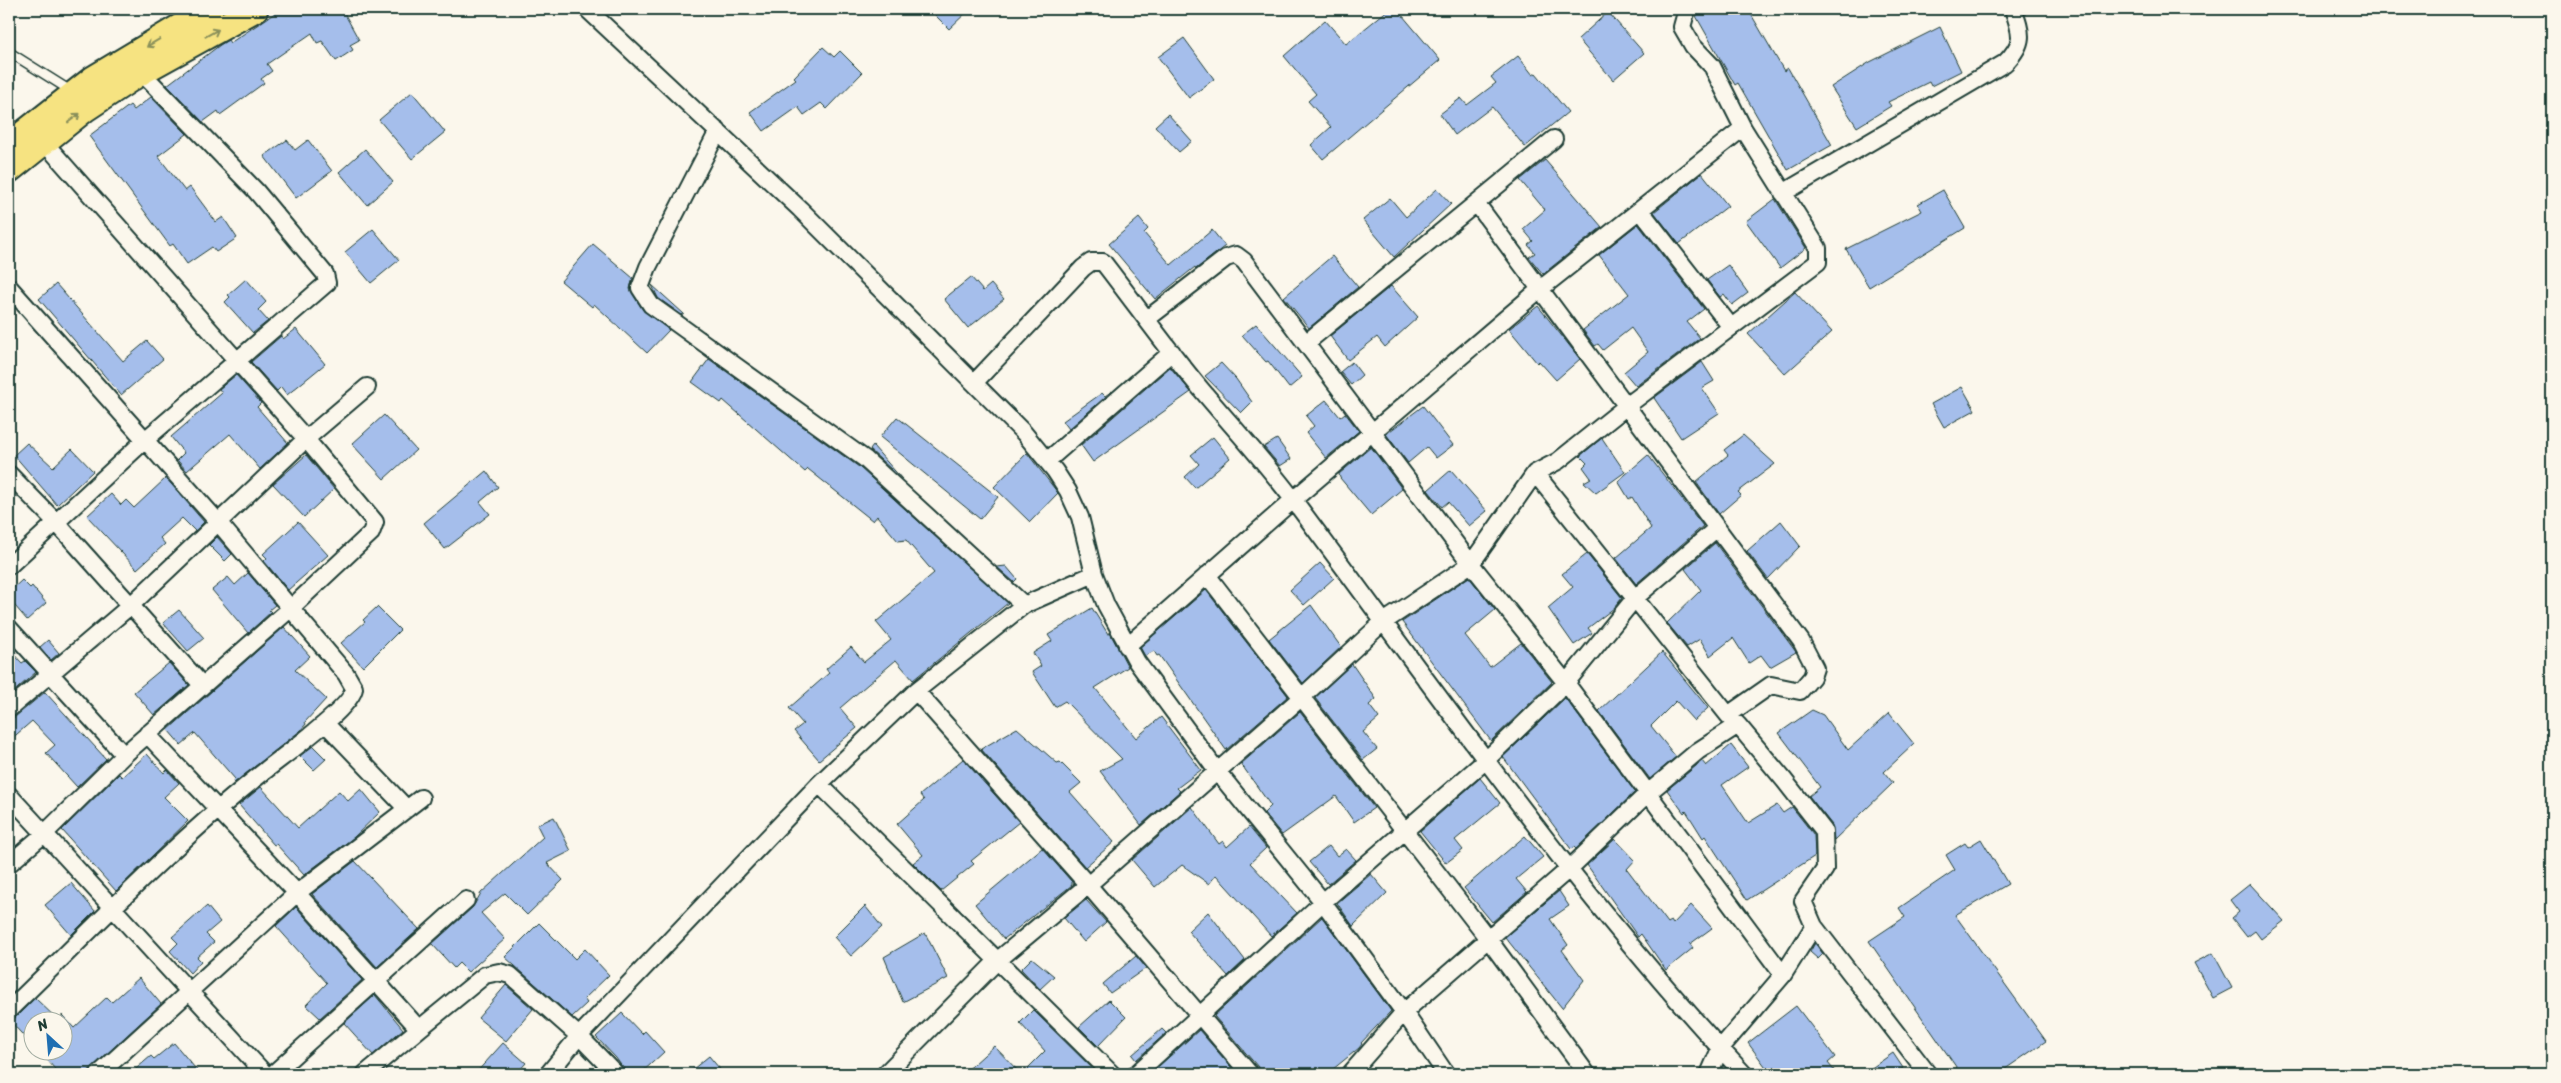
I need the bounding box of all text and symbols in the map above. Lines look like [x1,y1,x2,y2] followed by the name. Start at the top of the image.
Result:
[205,28,220,38] one-way arrow
[146,38,160,48] one-way arrow
[67,112,80,123] one-way arrow
[22,1010,72,1060] north arrow
[32,1011,53,1039] text: N

